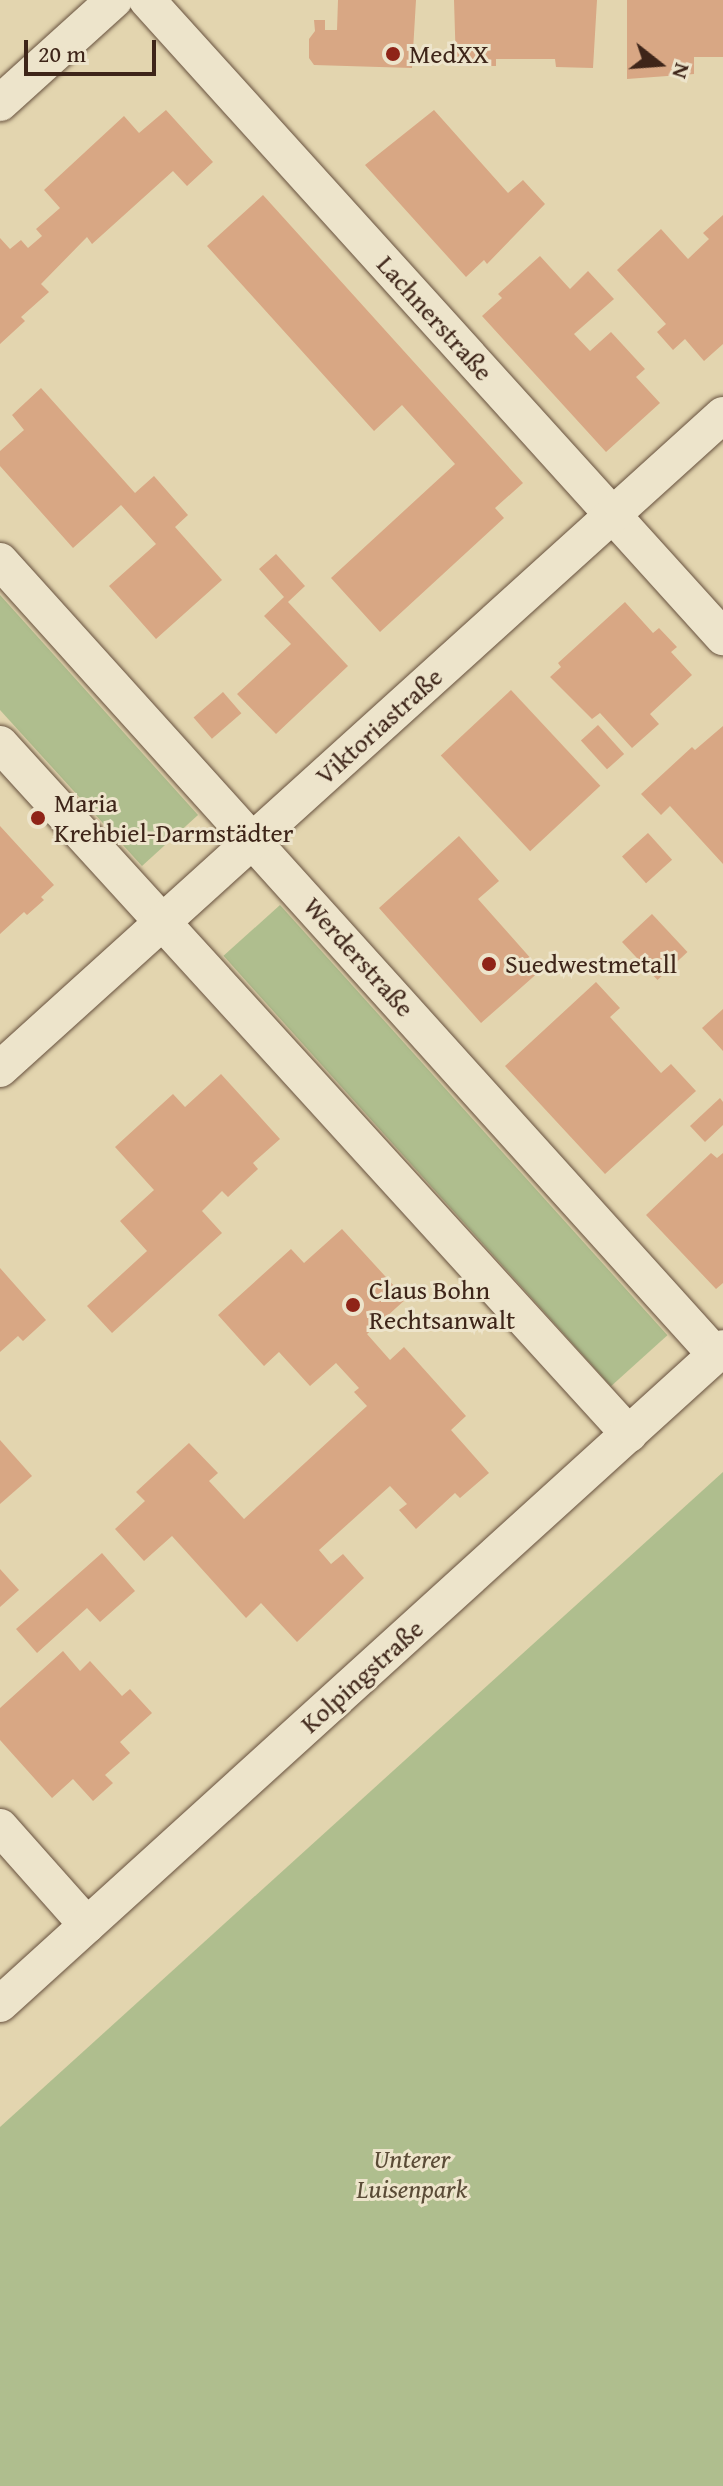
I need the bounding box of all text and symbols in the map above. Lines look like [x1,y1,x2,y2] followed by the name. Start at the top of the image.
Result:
[28,24,160,74] scale bar
[619,24,699,104] north arrow
[38,36,86,71] text: 20 m
[409,38,489,70] place label: MedXX
[384,45,402,63] marker: MedXX
[664,59,699,83] text: N
[371,249,499,387] street label: Lachnerstraße
[309,661,449,791] street label: Viktoriastraße
[54,787,293,848] place label: Maria Krehbiel-Darmstädter
[29,809,47,827] marker: Maria Krehbiel-Darmstädter
[297,891,421,1023] street label: Werderstraße
[505,948,677,980] place label: Suedwestmetall
[480,955,498,973] marker: Suedwestmetall
[369,1274,515,1336] place label: Claus Bohn Rechtsanwalt
[344,1296,362,1314] marker: Claus Bohn Rechtsanwalt
[294,1613,430,1739] street label: Kolpingstraße
[357,2143,467,2204] park label: Unterer Luisenpark

